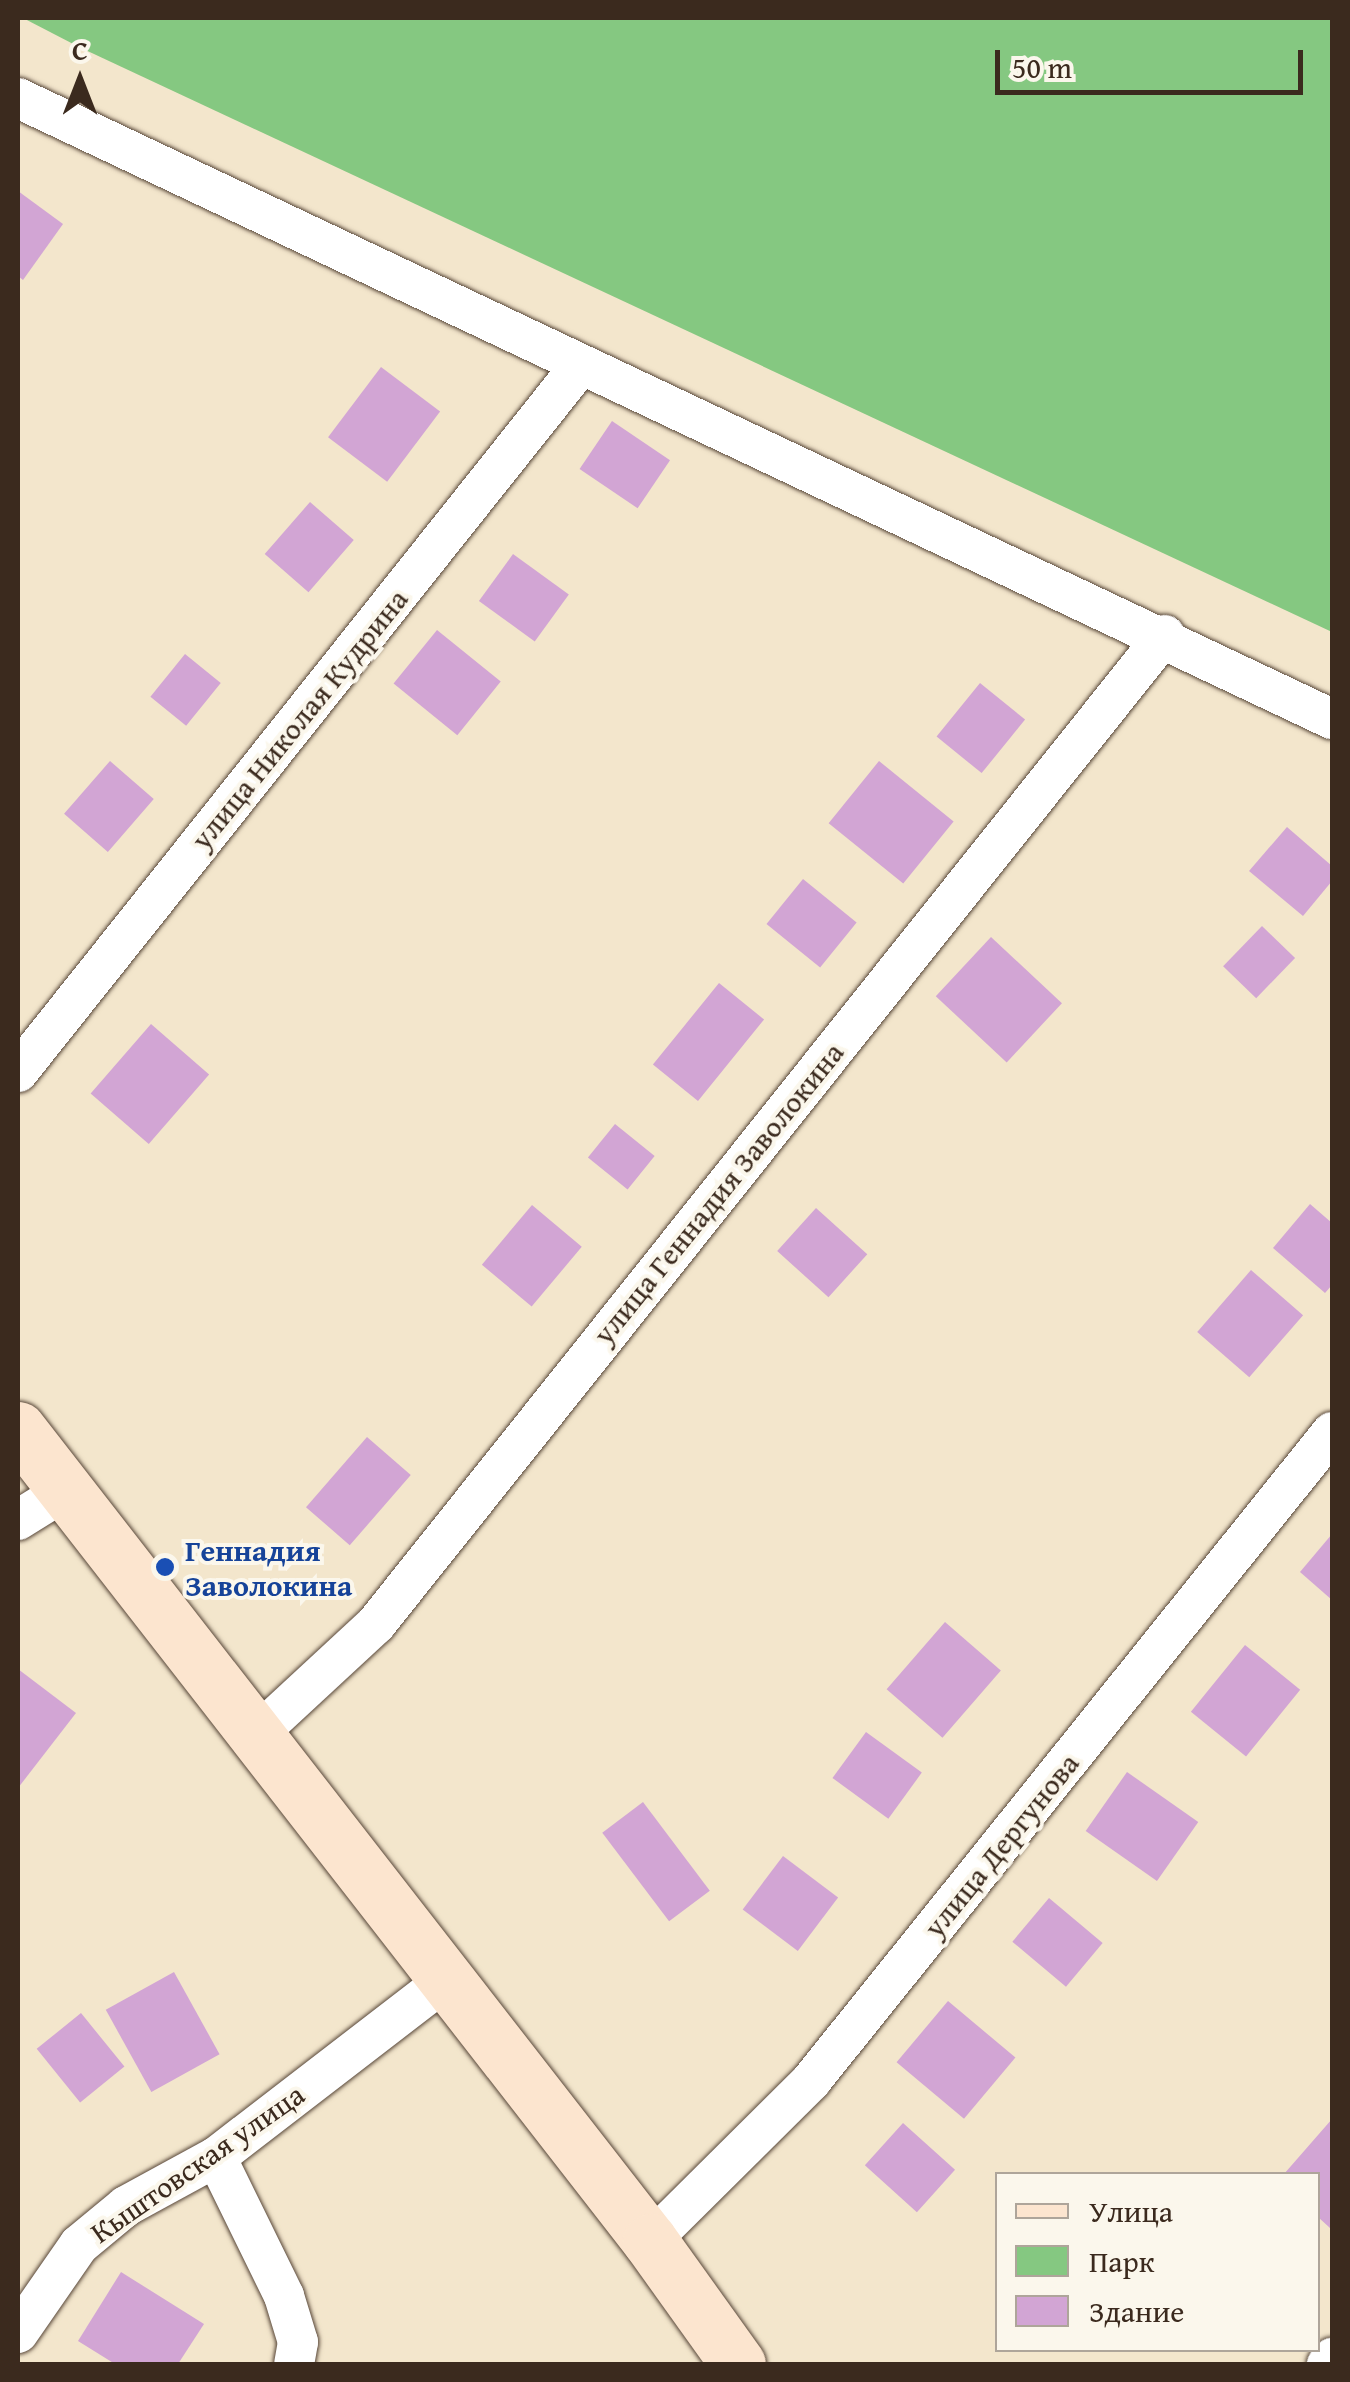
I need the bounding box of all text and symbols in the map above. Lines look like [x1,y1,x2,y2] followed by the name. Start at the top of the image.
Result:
[72,29,88,70] text: С
[30,30,130,130] north arrow
[1000,30,1308,92] scale bar
[1012,45,1072,89] text: 50 m
[183,582,415,856] street label: улица Николая Кудрина
[585,1035,851,1351] street label: улица Геннадия Заволокина
[185,1532,352,1602] place label: Геннадия Заволокина
[154,1556,176,1578] marker: Геннадия Заволокина
[916,1746,1086,1944] street label: улица Дергунова
[83,2076,311,2250] street label: Кыштовская улица
[995,2172,1320,2352] legend
[1089,2189,1173,2233] text: Улица
[1089,2239,1155,2283] text: Парк
[1089,2289,1184,2333] text: Здание

